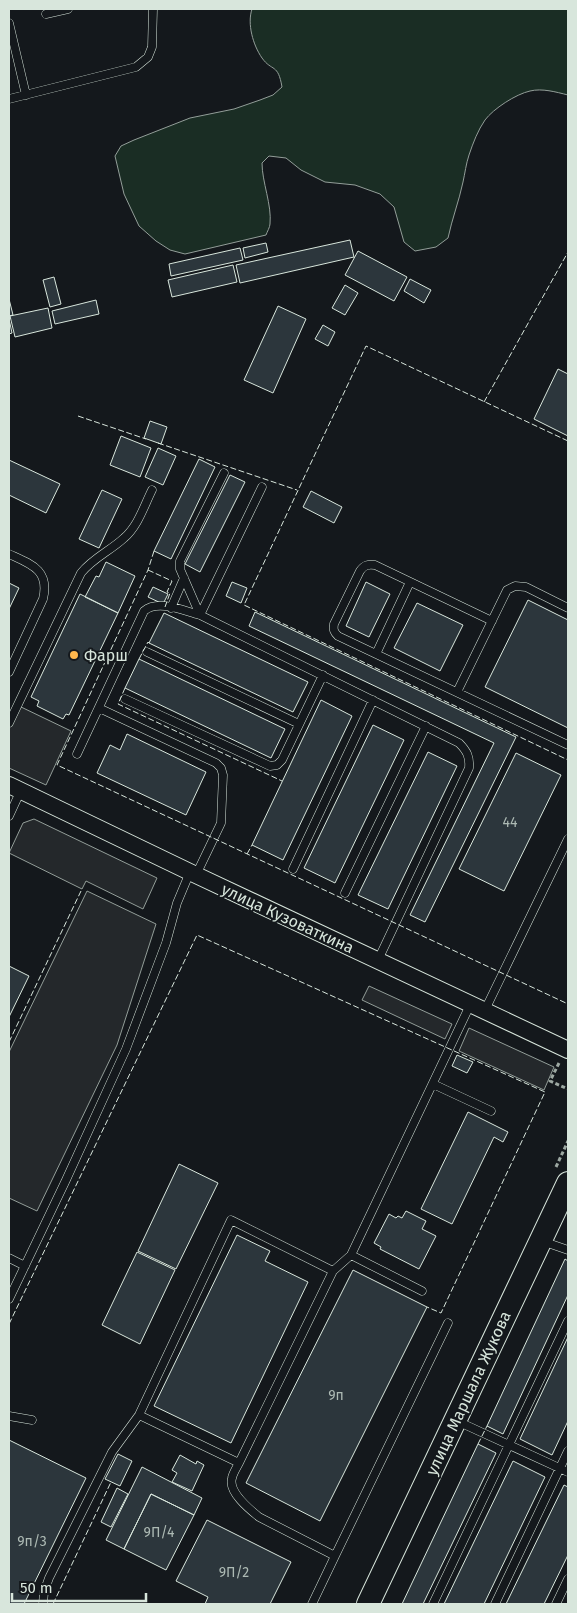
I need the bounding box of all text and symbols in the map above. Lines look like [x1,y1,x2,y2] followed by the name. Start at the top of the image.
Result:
[84,646,128,665] place label: Фарш
[68,649,80,661] marker: Фарш
[503,814,518,831] house number: 44
[219,879,357,957] street label: улица Кузоваткина
[422,1308,515,1478] street label: улица Маршала Жукова
[328,1387,344,1404] house number: 9п
[144,1524,175,1541] house number: 9П/4
[17,1533,47,1550] house number: 9п/3
[219,1564,249,1581] house number: 9П/2
[12,1570,146,1602] scale bar
[20,1579,53,1597] text: 50 m

